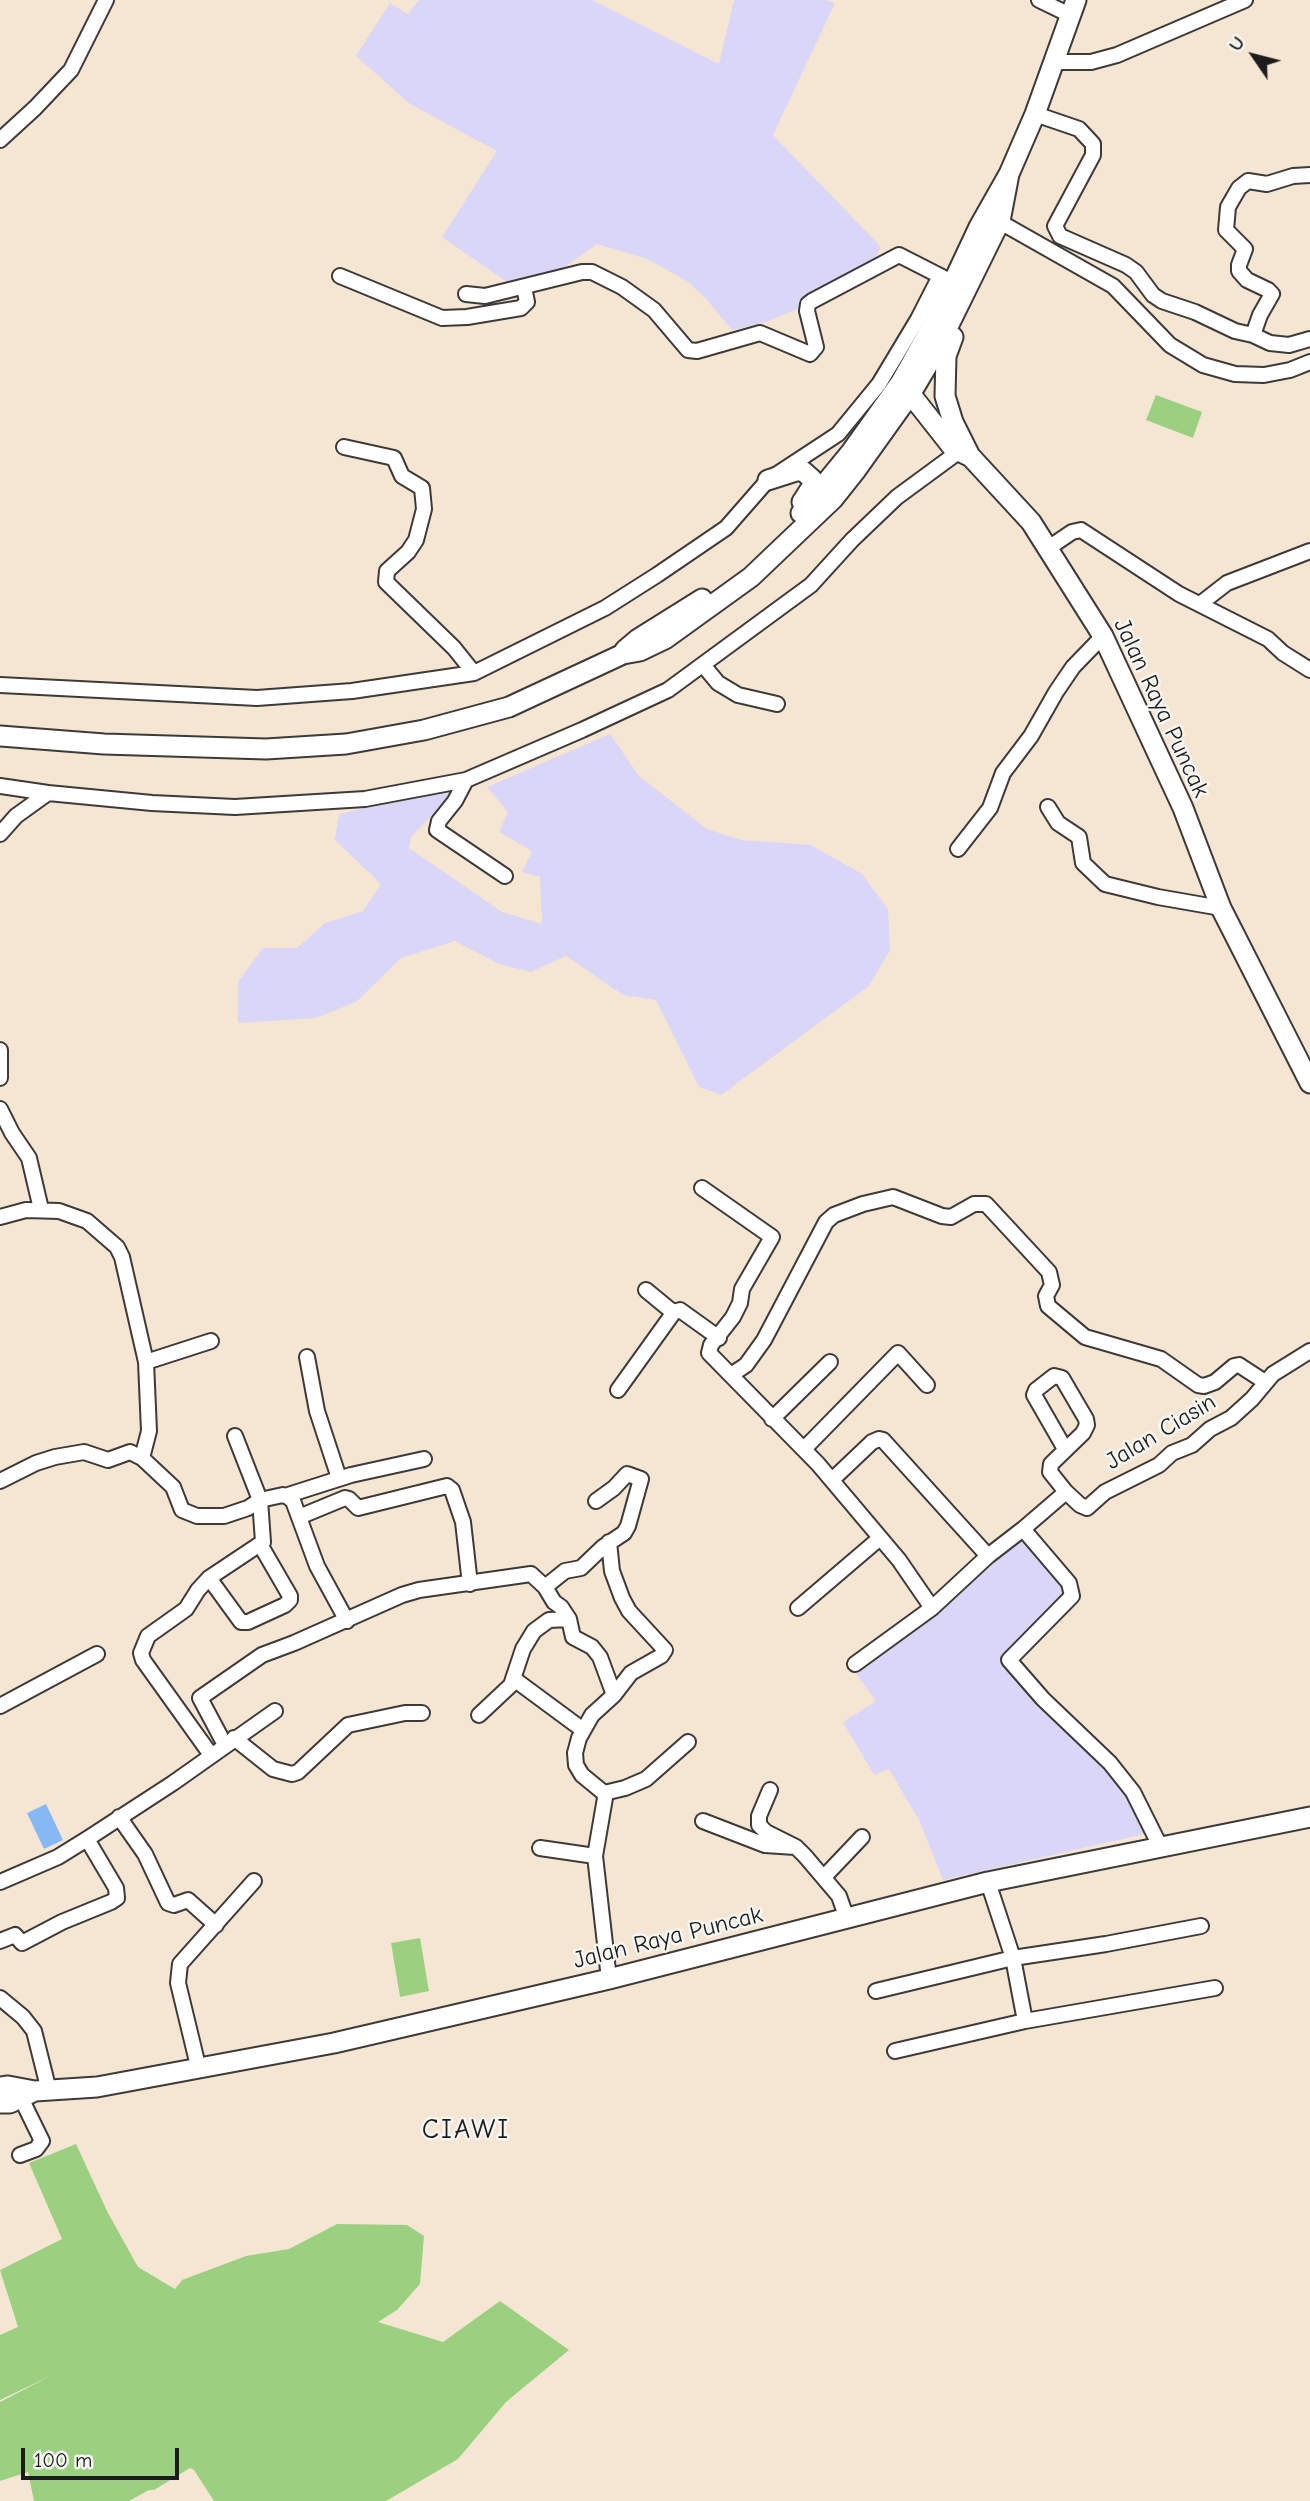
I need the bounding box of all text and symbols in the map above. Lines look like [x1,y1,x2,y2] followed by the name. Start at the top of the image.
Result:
[1219,21,1289,91] north arrow
[1224,32,1249,55] text: U
[1107,614,1215,802] street label: Jalan Raya Puncak
[1101,1388,1221,1476] street label: Jalan Ciasin
[570,1901,766,1975] street label: Jalan Raya Puncak
[422,2113,510,2147] district label: CIAWI
[24,2434,182,2478] scale bar
[34,2448,92,2472] text: 100 m

